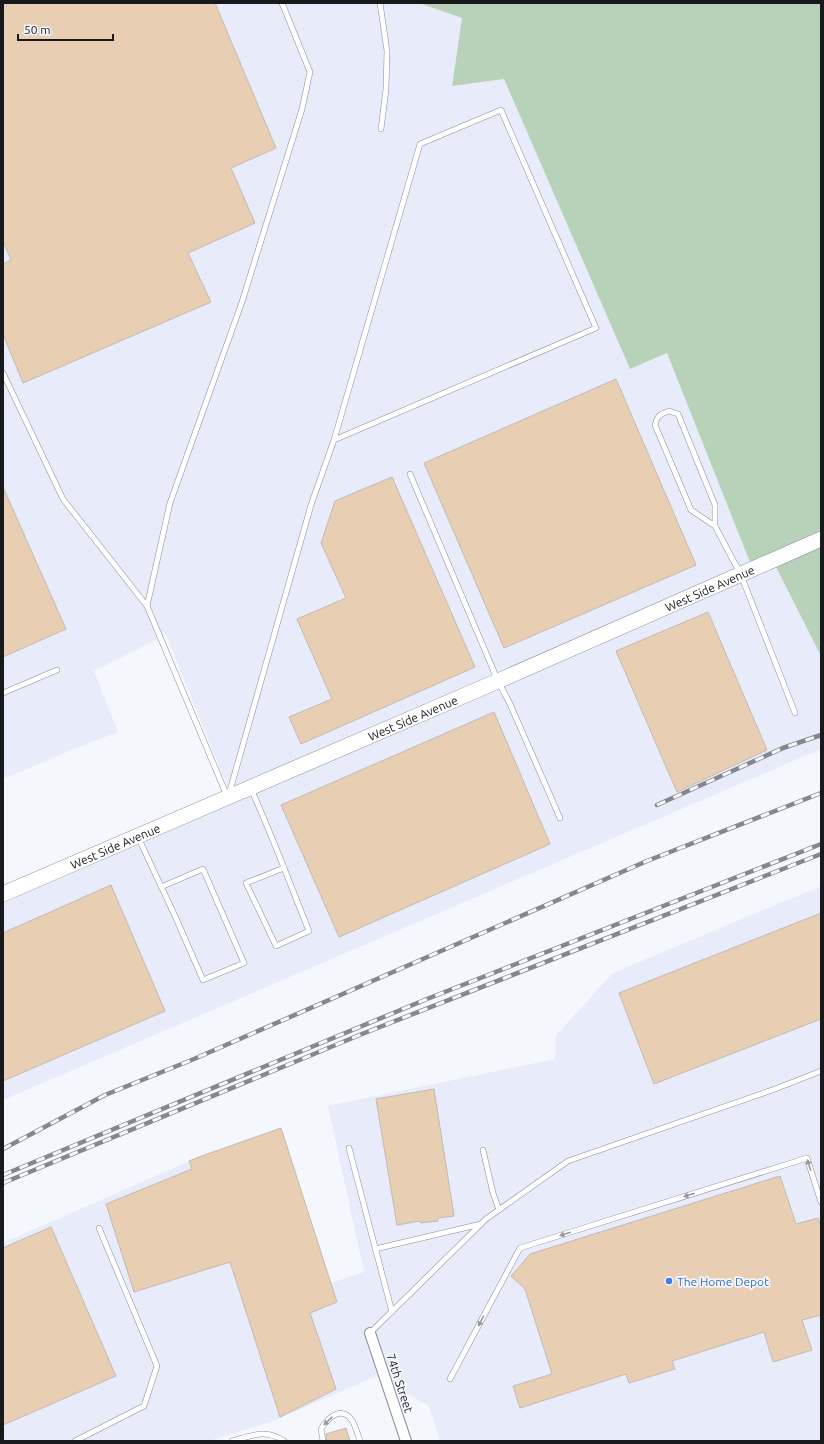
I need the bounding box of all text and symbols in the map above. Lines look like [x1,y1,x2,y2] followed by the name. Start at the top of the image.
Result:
[18,16,113,42] scale bar
[24,23,51,36] text: 50 m
[663,563,756,613] street label: West Side Avenue
[366,693,459,743] street label: West Side Avenue
[68,821,162,871] street label: West Side Avenue
[806,1159,812,1171] one-way arrow
[683,1192,695,1198] one-way arrow
[559,1231,571,1237] one-way arrow
[677,1275,769,1288] place label: The Home Depot
[664,1276,674,1286] marker: The Home Depot
[478,1315,485,1327] one-way arrow
[384,1352,416,1414] street label: 74th Street
[323,1416,333,1425] one-way arrow

